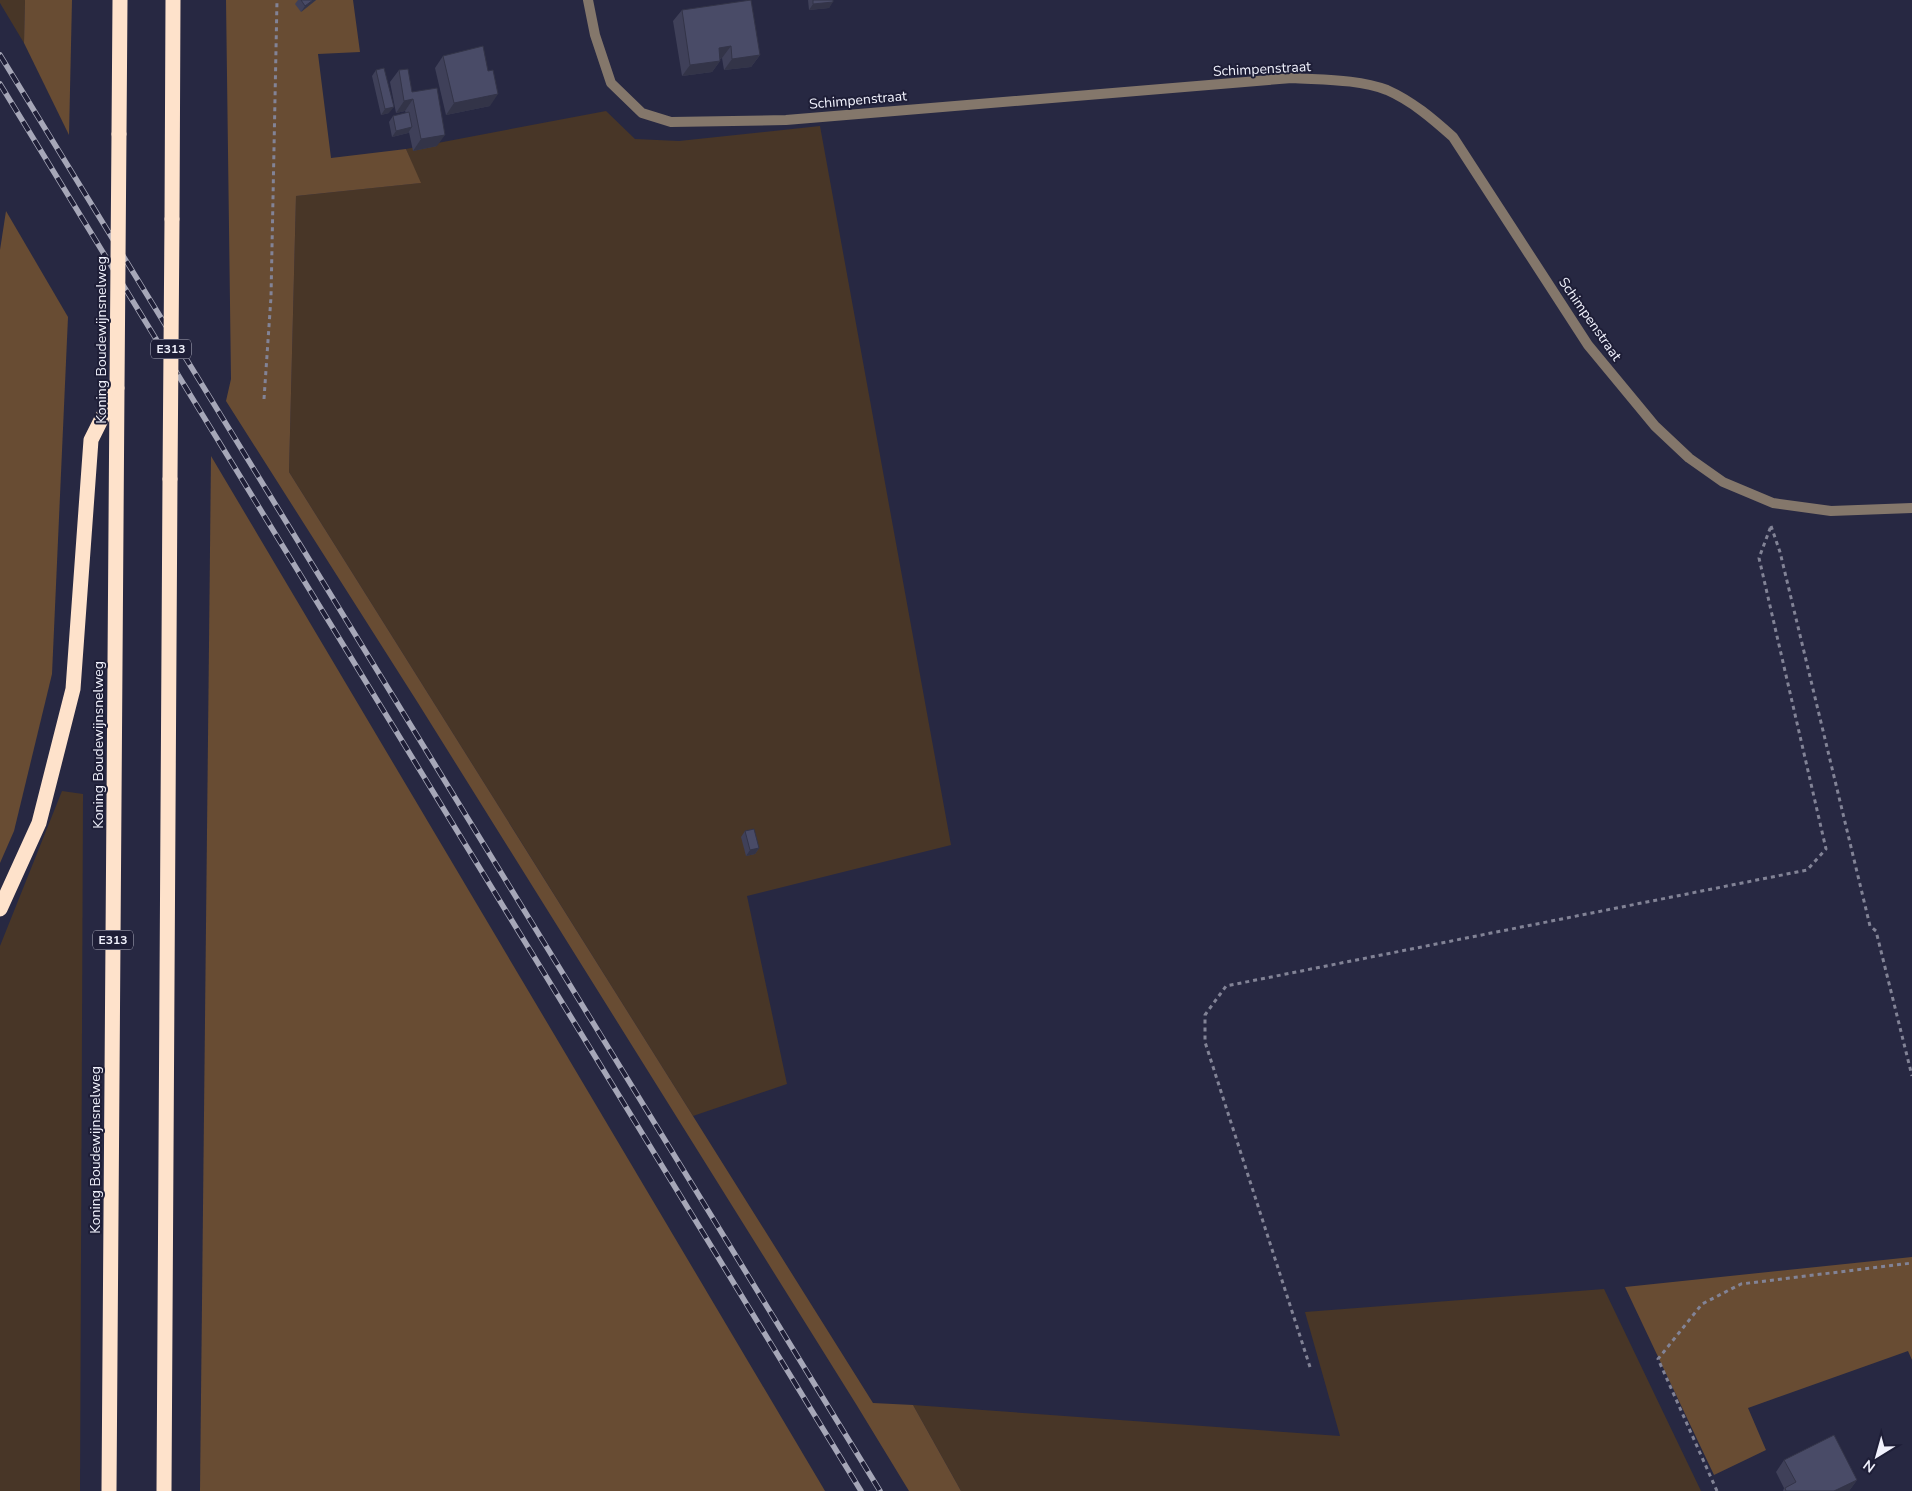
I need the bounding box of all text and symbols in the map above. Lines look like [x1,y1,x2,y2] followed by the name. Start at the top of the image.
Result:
[1213,57,1312,81] street label: Schimpenstraat
[808,86,908,114] street label: Schimpenstraat
[92,256,111,424] street label: Koning Boudewijnsnelweg
[1554,273,1626,365] street label: Schimpenstraat
[151,339,191,358] road number: E313
[89,661,108,829] street label: Koning Boudewijnsnelweg
[93,930,133,950] road number: E313
[86,1066,105,1234] street label: Koning Boudewijnsnelweg
[1852,1431,1902,1481] north arrow
[1860,1455,1879,1477] text: N

